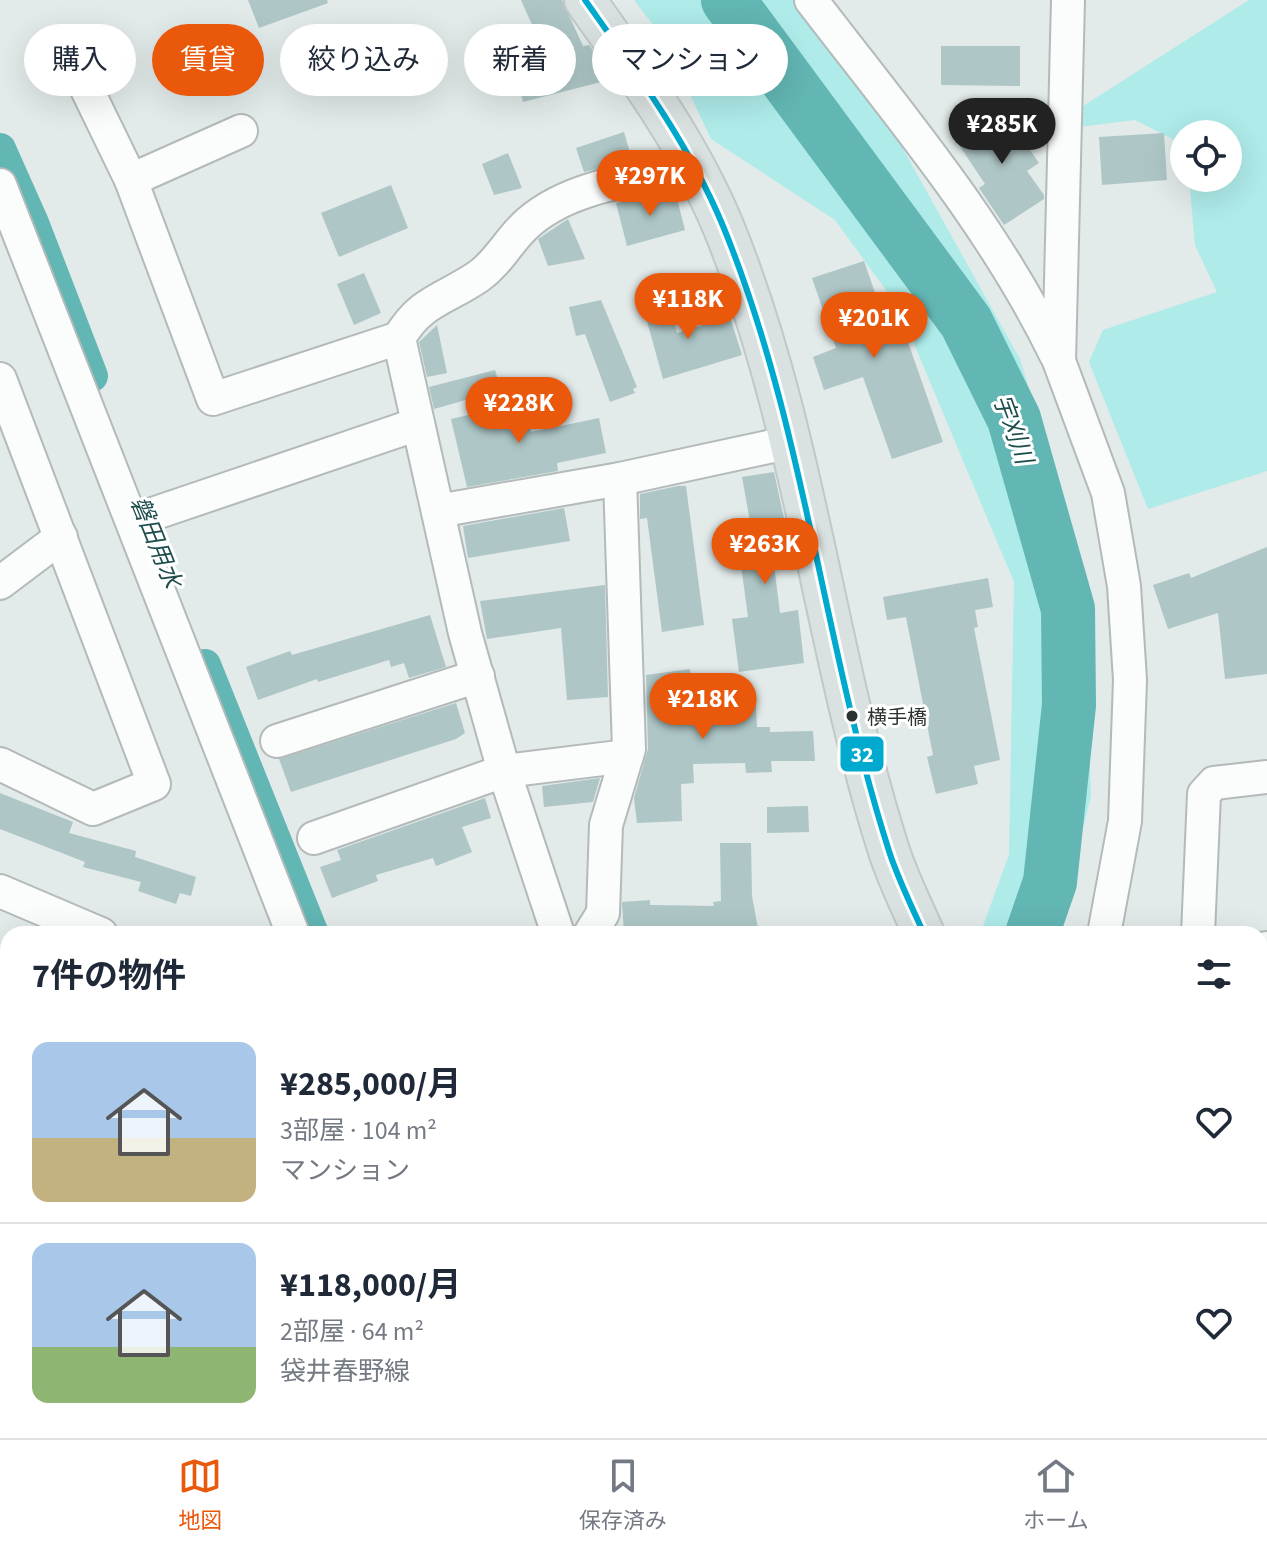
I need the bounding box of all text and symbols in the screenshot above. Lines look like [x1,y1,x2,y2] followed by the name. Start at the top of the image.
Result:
[24,24,136,96] chip: 購入
[152,24,264,96] chip: 賃貸
[280,24,448,96] chip: 絞り込み
[464,24,576,96] chip: 新着
[592,24,788,96] chip: マンション
[946,98,1058,166] pin: ¥285K
[967,105,1037,142] text: ¥285K
[1170,120,1242,192] map controls
[1170,120,1242,192] button: locate
[594,150,706,218] pin: ¥297K
[615,157,685,194] text: ¥297K
[632,273,744,341] pin: ¥118K
[653,280,723,317] text: ¥118K
[818,292,930,360] pin: ¥201K
[839,299,909,336] text: ¥201K
[463,377,575,445] pin: ¥228K
[484,384,554,421] text: ¥228K
[984,389,1042,472] water label: 宇刈川
[121,491,191,596] water label: 磐田用水
[709,518,821,586] pin: ¥263K
[730,525,800,562] text: ¥263K
[647,673,759,741] pin: ¥218K
[668,680,738,717] text: ¥218K
[867,704,927,732] place label: 横手橋
[844,708,860,724] marker: 横手橋
[839,735,885,773] line badge: 32
[850,739,874,771] text: 32
[32,952,186,1001] text: 7件の物件
[1192,952,1236,996] icon: filters
[280,1060,461,1109] text: ¥285,000/月
[96,1074,192,1170] icon: home
[1192,1100,1236,1144] icon: heart
[280,1112,437,1149] text: 3部屋 · 104 m²
[280,1152,410,1189] text: マンション
[280,1261,461,1310] text: ¥118,000/月
[96,1275,192,1371] icon: home
[1192,1301,1236,1345] icon: heart
[280,1313,424,1350] text: 2部屋 · 64 m²
[280,1353,410,1390] text: 袋井春野線
[178,1454,222,1537] tab: 地図
[579,1454,667,1537] tab: 保存済み
[1023,1454,1089,1537] tab: ホーム

